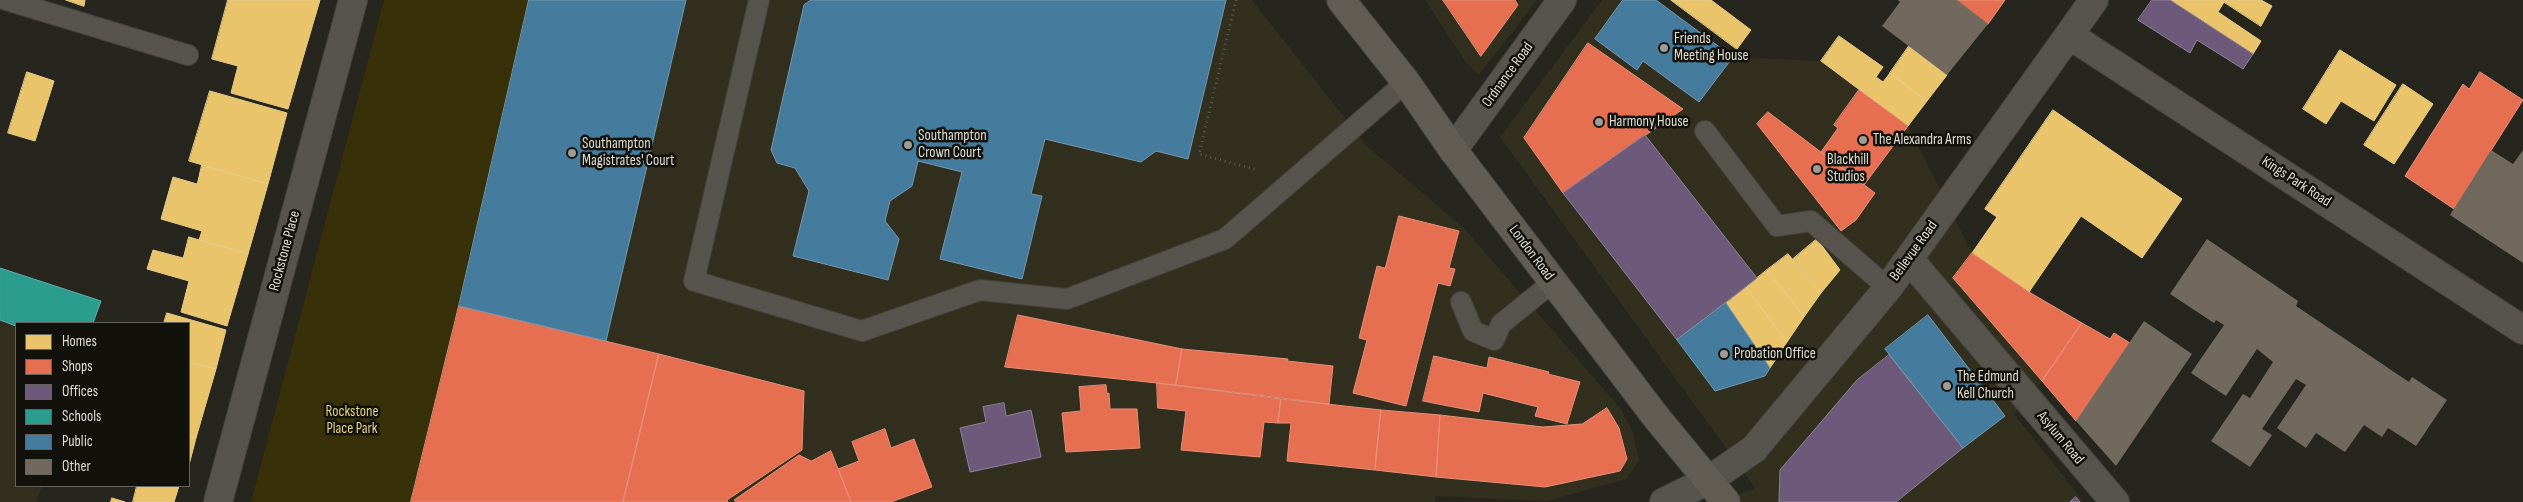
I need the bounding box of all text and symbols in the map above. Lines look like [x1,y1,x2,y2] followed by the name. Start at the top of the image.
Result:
[1674,30,1749,65] place label: Friends Meeting House
[1478,39,1538,111] street label: Ordnance Road
[1658,42,1670,54] marker: Friends Meeting House
[1609,113,1689,131] place label: Harmony House
[1593,116,1605,128] marker: Harmony House
[918,127,987,162] place label: Southampton Crown Court
[1873,131,1971,149] place label: The Alexandra Arms
[1857,134,1869,146] marker: The Alexandra Arms
[582,135,675,170] place label: Southampton Magistrates' Court
[902,139,914,151] marker: Southampton Crown Court
[566,147,578,159] marker: Southampton Magistrates' Court
[1827,151,1869,186] place label: Blackhill Studios
[2258,153,2334,211] street label: Kings Park Road
[1811,163,1823,175] marker: Blackhill Studios
[266,209,304,293] street label: Rockstone Place
[1886,218,1942,284] street label: Bellevue Road
[1504,222,1558,284] street label: London Road
[15,322,190,487] legend
[62,332,97,351] text: Homes
[1734,345,1816,363] place label: Probation Office
[1718,348,1730,360] marker: Probation Office
[62,357,93,376] text: Shops
[1957,368,2019,403] place label: The Edmund Kell Church
[1941,380,1953,392] marker: The Edmund Kell Church
[62,382,98,401] text: Offices
[325,403,379,438] park label: Rockstone Place Park
[62,407,101,426] text: Schools
[2033,408,2087,468] street label: Asylum Road
[62,432,93,451] text: Public
[62,457,91,476] text: Other

